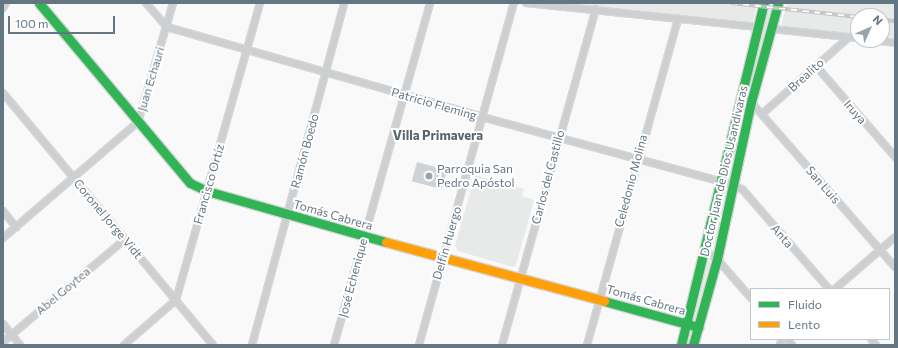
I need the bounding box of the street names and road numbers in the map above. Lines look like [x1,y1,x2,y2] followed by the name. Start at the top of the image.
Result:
[134,45,168,113] street label: Juan Echauri
[785,55,827,95] street label: Brealito
[697,84,751,258] street label: Doctor Juan de Dios Usandivaras
[390,85,478,123] street label: Patricio Fleming
[841,97,869,127] street label: Iruya
[288,112,322,190] street label: Ramón Boedo
[528,128,568,226] street label: Carlos del Castillo
[612,133,650,229] street label: Celedonio Molina
[191,142,227,226] street label: Francisco Ortíz
[803,163,843,207] street label: San Luis
[71,176,145,262] street label: Coronel Jorge Vidt
[292,197,374,233] street label: Tomás Cabrera
[430,205,464,281] street label: Delfín Huergo
[768,221,796,251] street label: Anta
[336,237,370,319] street label: José Echenique
[33,264,93,318] street label: Abel Goytea
[605,282,687,318] street label: Tomás Cabrera

